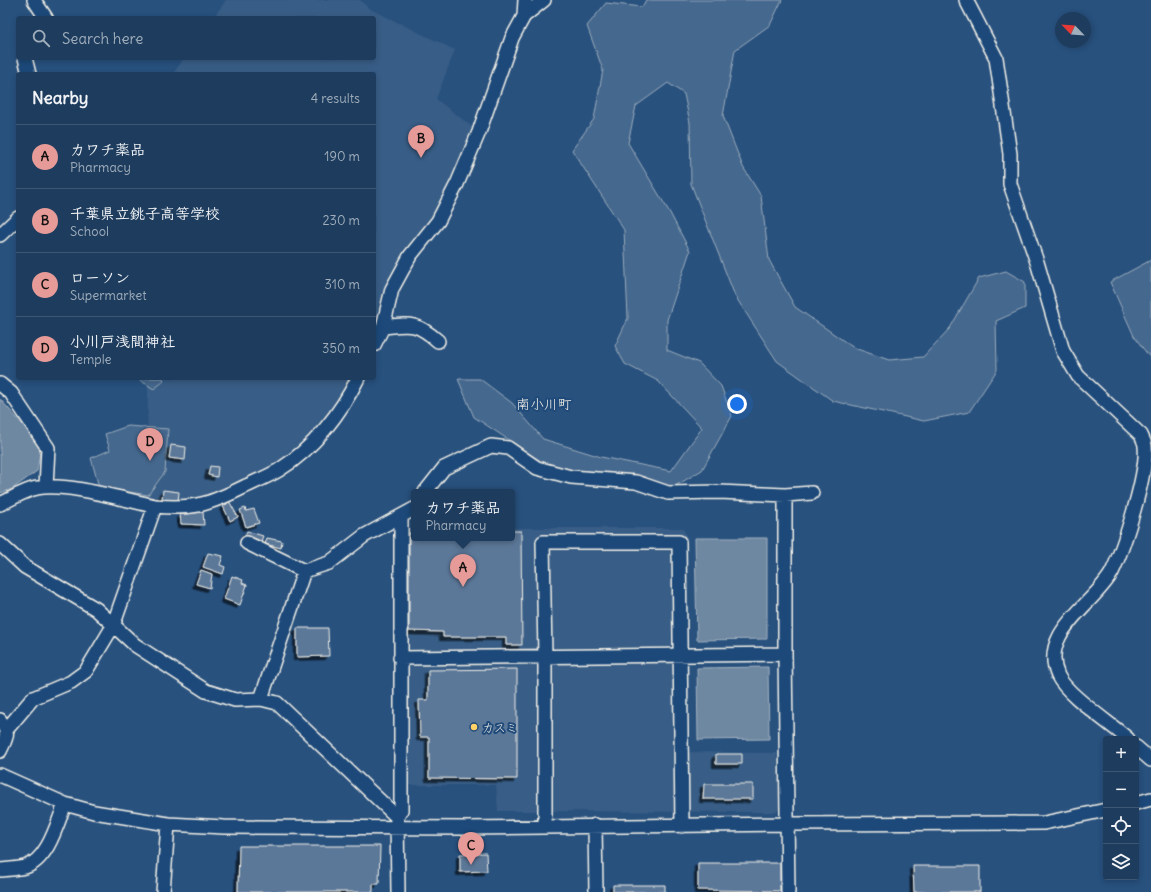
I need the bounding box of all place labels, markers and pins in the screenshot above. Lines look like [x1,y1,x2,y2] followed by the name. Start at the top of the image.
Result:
[408,125,434,158] pin: B
[137,428,163,461] pin: D
[450,554,476,587] pin: A
[482,720,518,735] place label: カスミ
[469,722,479,732] marker: カスミ
[458,832,484,865] pin: C

